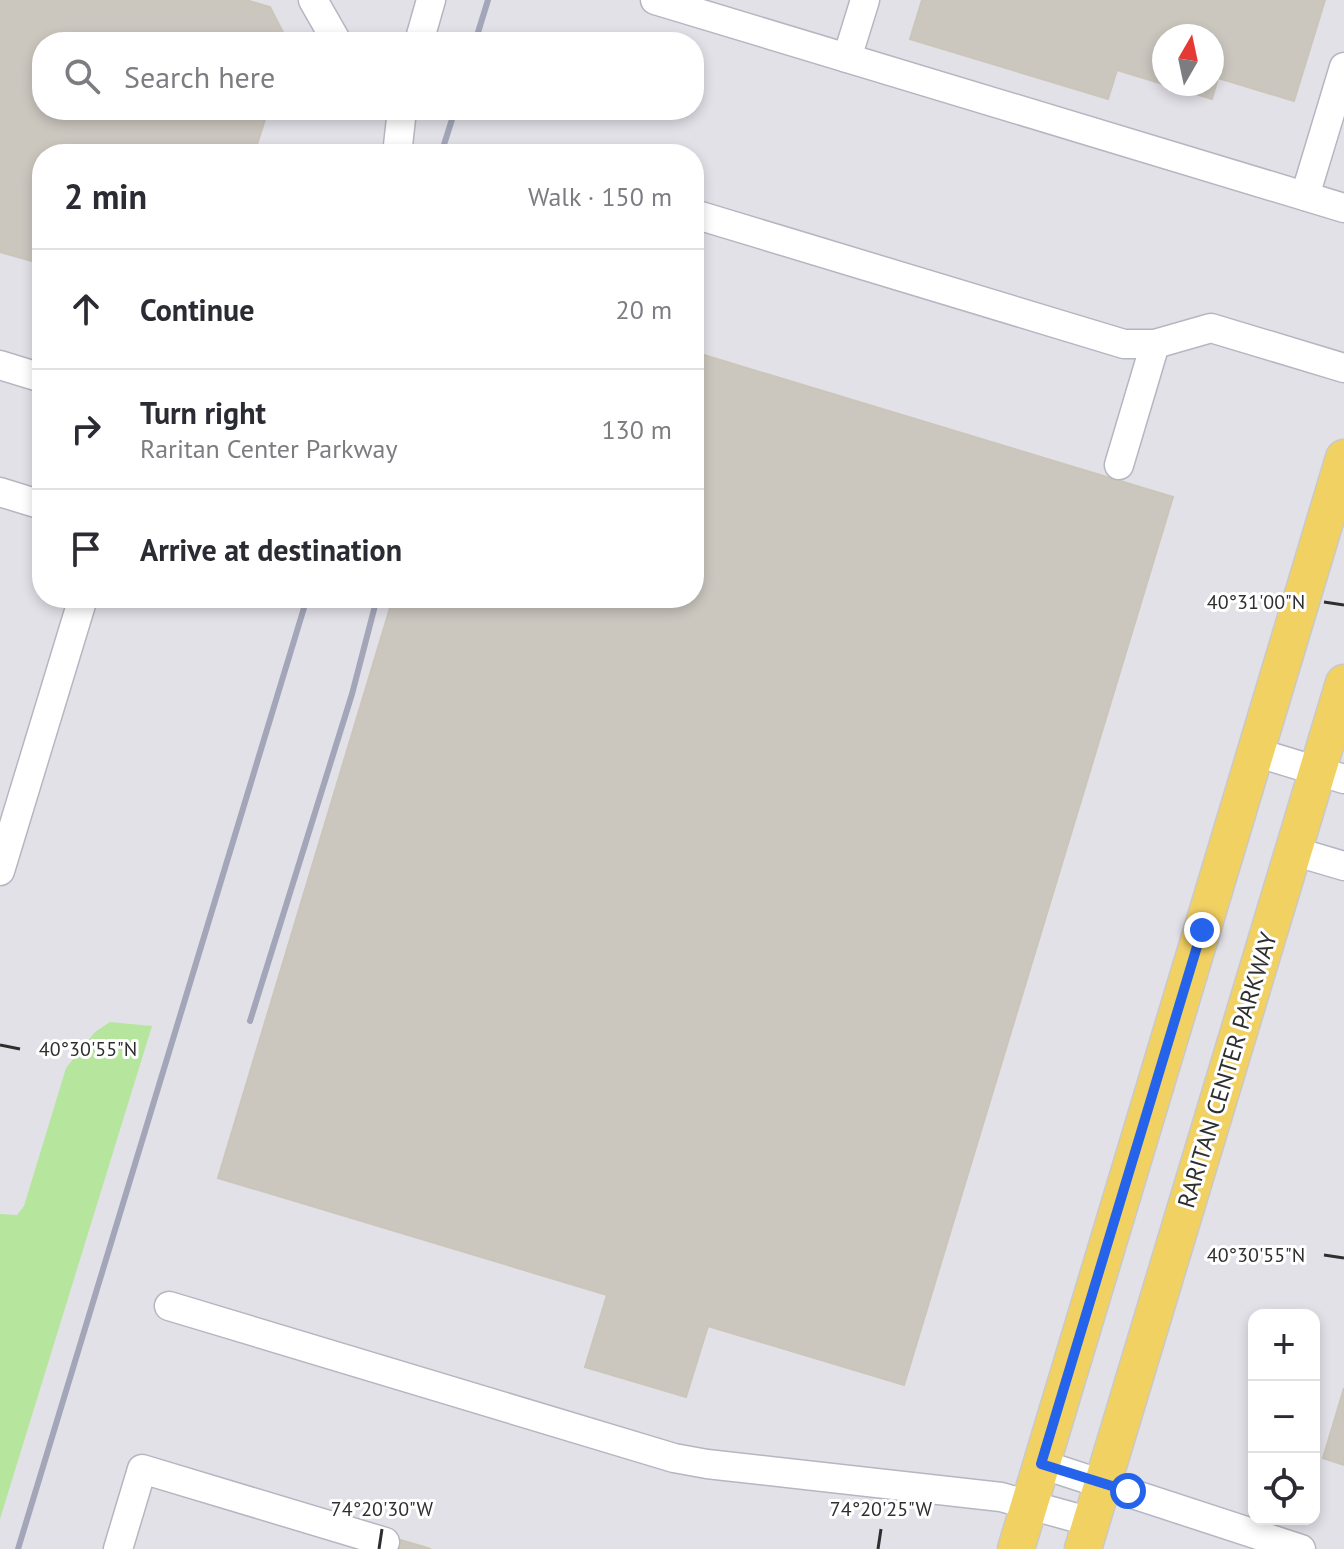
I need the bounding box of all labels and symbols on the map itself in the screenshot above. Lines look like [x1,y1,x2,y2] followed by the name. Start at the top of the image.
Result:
[1152,24,1224,96] north arrow
[1207,589,1305,615] text: 40°31'00"N
[1184,912,1220,948] route end
[1170,928,1284,1212] street label: RARITAN CENTER PARKWAY
[39,1036,137,1062] text: 40°30'55"N
[1207,1242,1305,1268] text: 40°30'55"N
[1110,1473,1146,1509] route start
[331,1496,434,1522] text: 74°20'30"W
[830,1496,933,1522] text: 74°20'25"W

